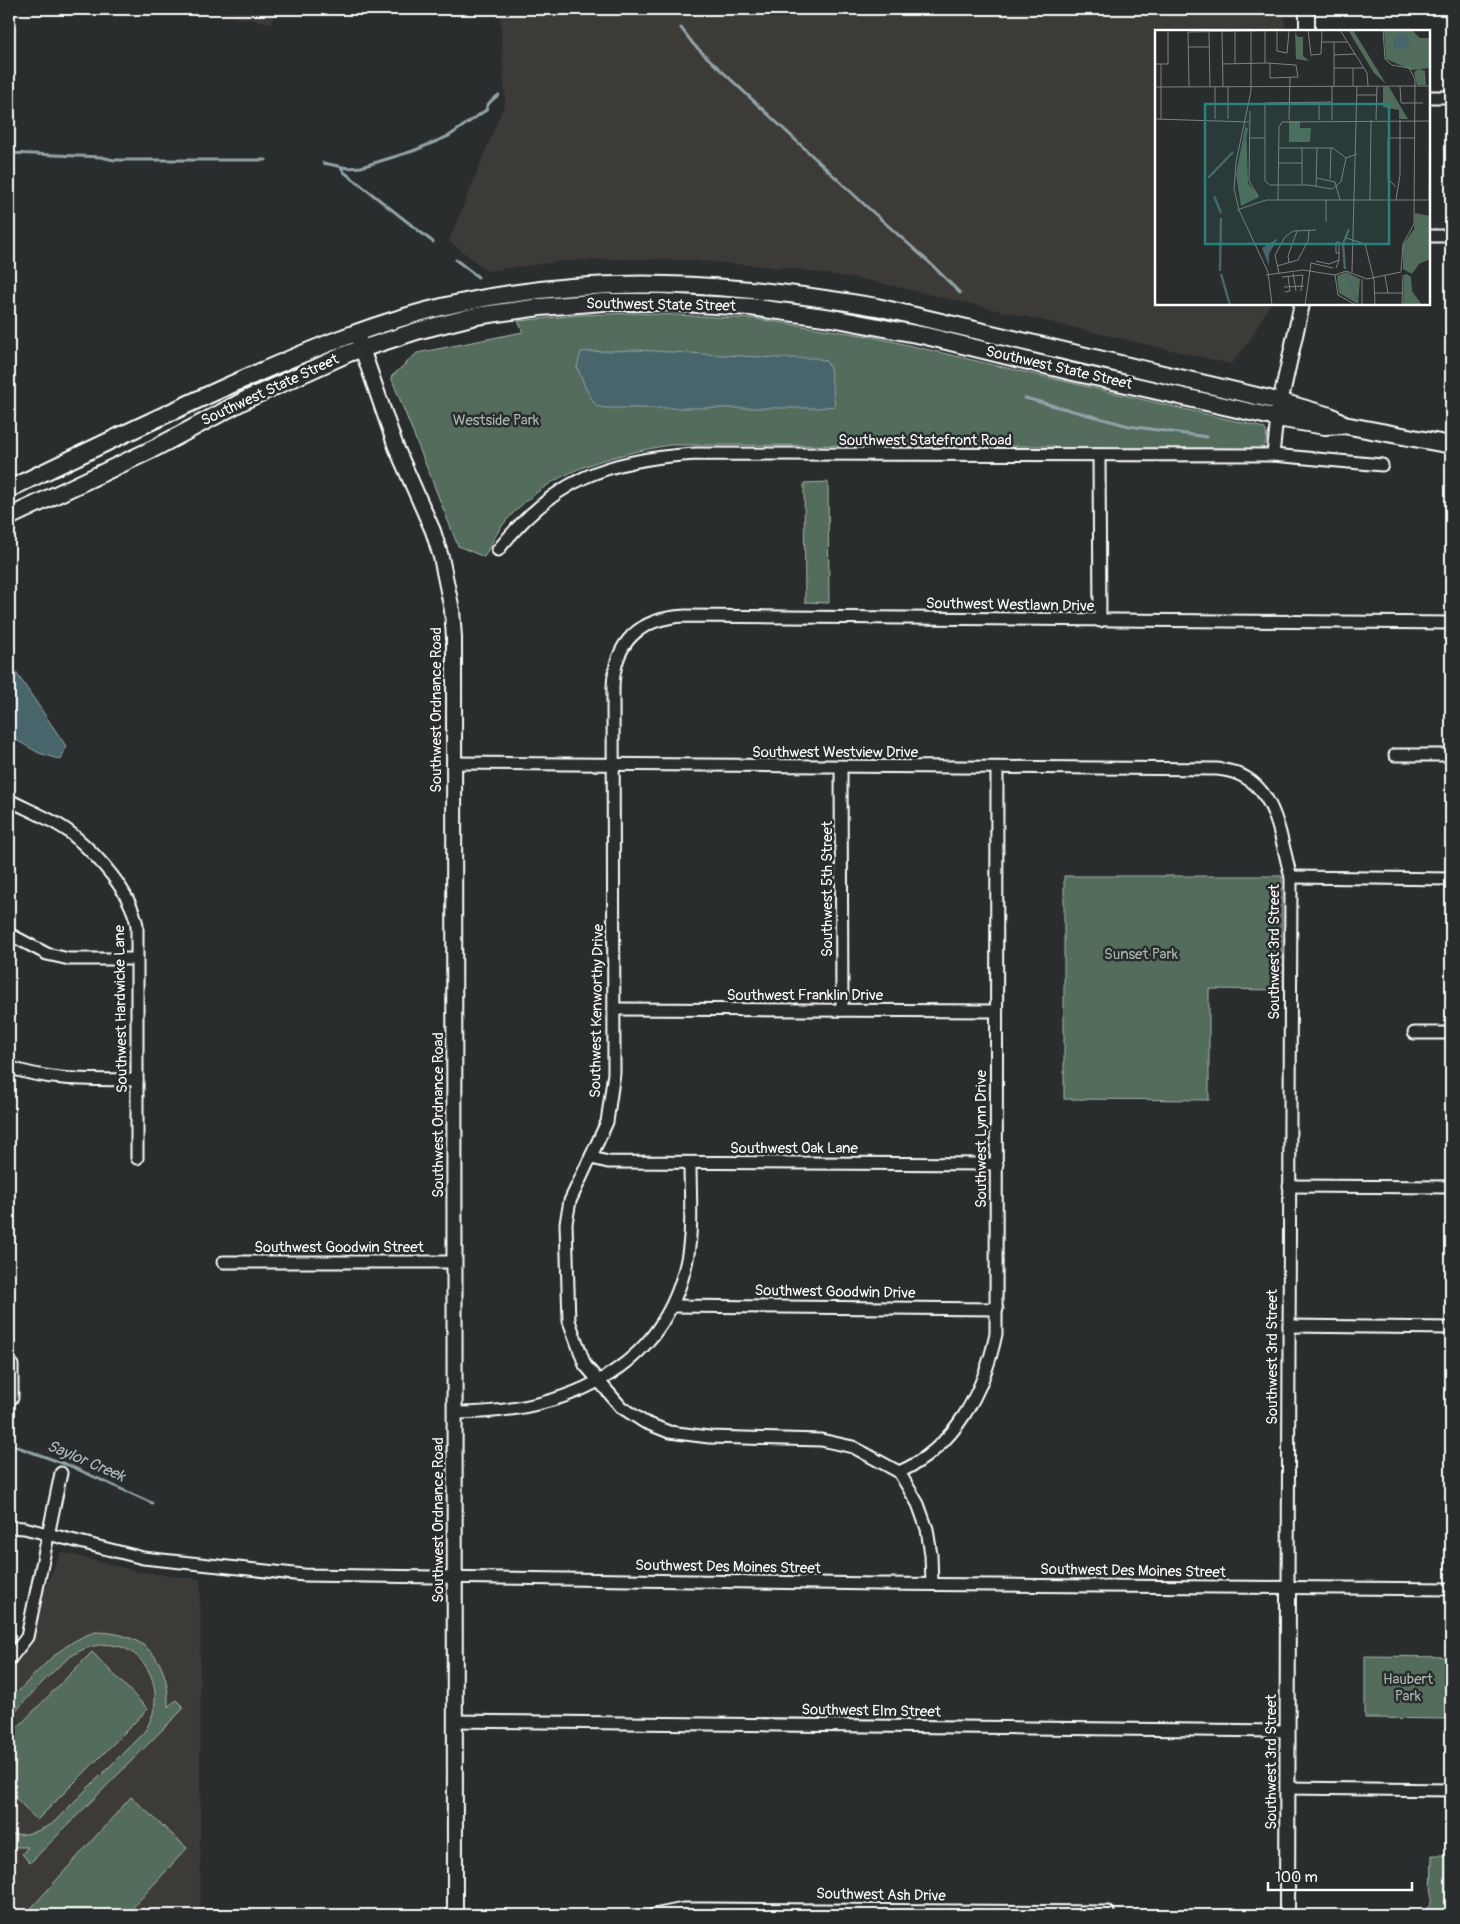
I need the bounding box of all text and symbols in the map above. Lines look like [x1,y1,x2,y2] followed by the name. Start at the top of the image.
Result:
[1155,30,1430,305] inset map
[586,294,737,316] street label: Southwest State Street
[984,342,1135,394] street label: Southwest State Street
[198,349,343,430] street label: Southwest State Street
[453,411,540,430] park label: Westside Park
[838,431,1012,450] street label: Southwest Statefront Road
[926,594,1095,616] street label: Southwest Westlawn Drive
[427,627,446,793] street label: Southwest Ordnance Road
[752,743,919,762] street label: Southwest Westview Drive
[818,820,837,957] street label: Southwest 5th Street
[1265,883,1284,1020] street label: Southwest 3rd Street
[586,923,608,1098] street label: Southwest Kenworthy Drive
[110,924,132,1093] street label: Southwest Hardwicke Lane
[1104,945,1179,964] park label: Sunset Park
[727,986,884,1005] street label: Southwest Franklin Drive
[429,1032,448,1198] street label: Southwest Ordnance Road
[972,1069,991,1208] street label: Southwest Lynn Drive
[730,1139,859,1158] street label: Southwest Oak Lane
[254,1238,425,1257] street label: Southwest Goodwin Street
[754,1281,916,1303] street label: Southwest Goodwin Drive
[1263,1288,1282,1425] street label: Southwest 3rd Street
[44,1436,129,1487] water label: Saylor Creek
[429,1437,448,1603] street label: Southwest Ordnance Road
[635,1556,822,1578] street label: Southwest Des Moines Street
[1040,1560,1227,1582] street label: Southwest Des Moines Street
[1383,1670,1434,1706] park label: Haubert Park
[1262,1693,1281,1830] street label: Southwest 3rd Street
[801,1700,942,1722] street label: Southwest Elm Street
[1268,1859,1411,1891] scale bar
[1275,1868,1318,1887] text: 100 m
[816,1884,947,1906] street label: Southwest Ash Drive

